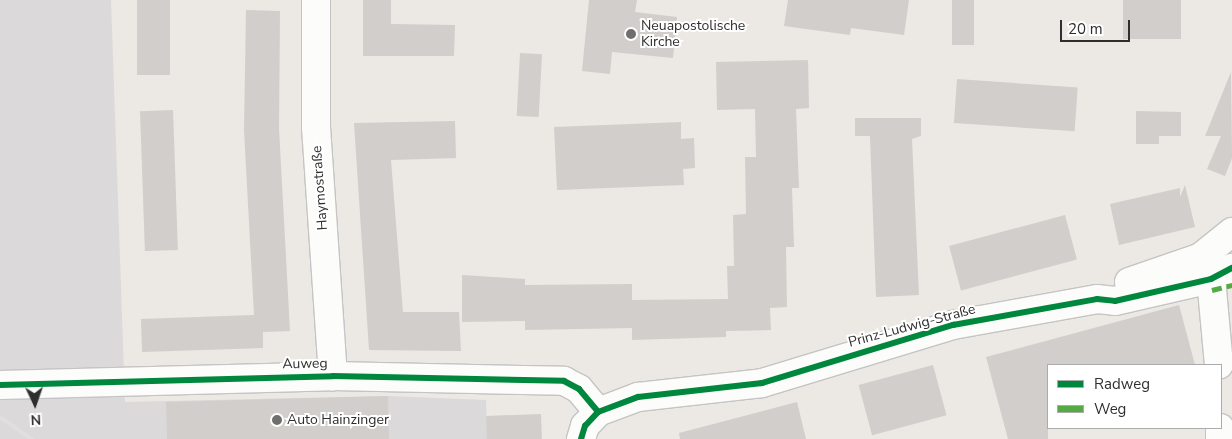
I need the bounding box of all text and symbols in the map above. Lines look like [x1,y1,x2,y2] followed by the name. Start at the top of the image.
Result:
[1062,10,1132,42] scale bar
[641,18,745,50] place label: Neuapostolische Kirche
[1068,19,1103,39] text: 20 m
[625,28,637,40] marker: Neuapostolische Kirche
[309,145,331,231] street label: Haymostraße
[847,301,977,351] street label: Prinz-Ludwig-Straße
[282,355,328,373] street label: Auweg
[1047,364,1222,429] legend
[1094,374,1150,394] text: Radweg
[10,379,60,429] north arrow
[1094,399,1126,419] text: Weg
[30,410,42,429] text: N
[287,412,389,428] place label: Auto Hainzinger
[271,414,283,426] marker: Auto Hainzinger

